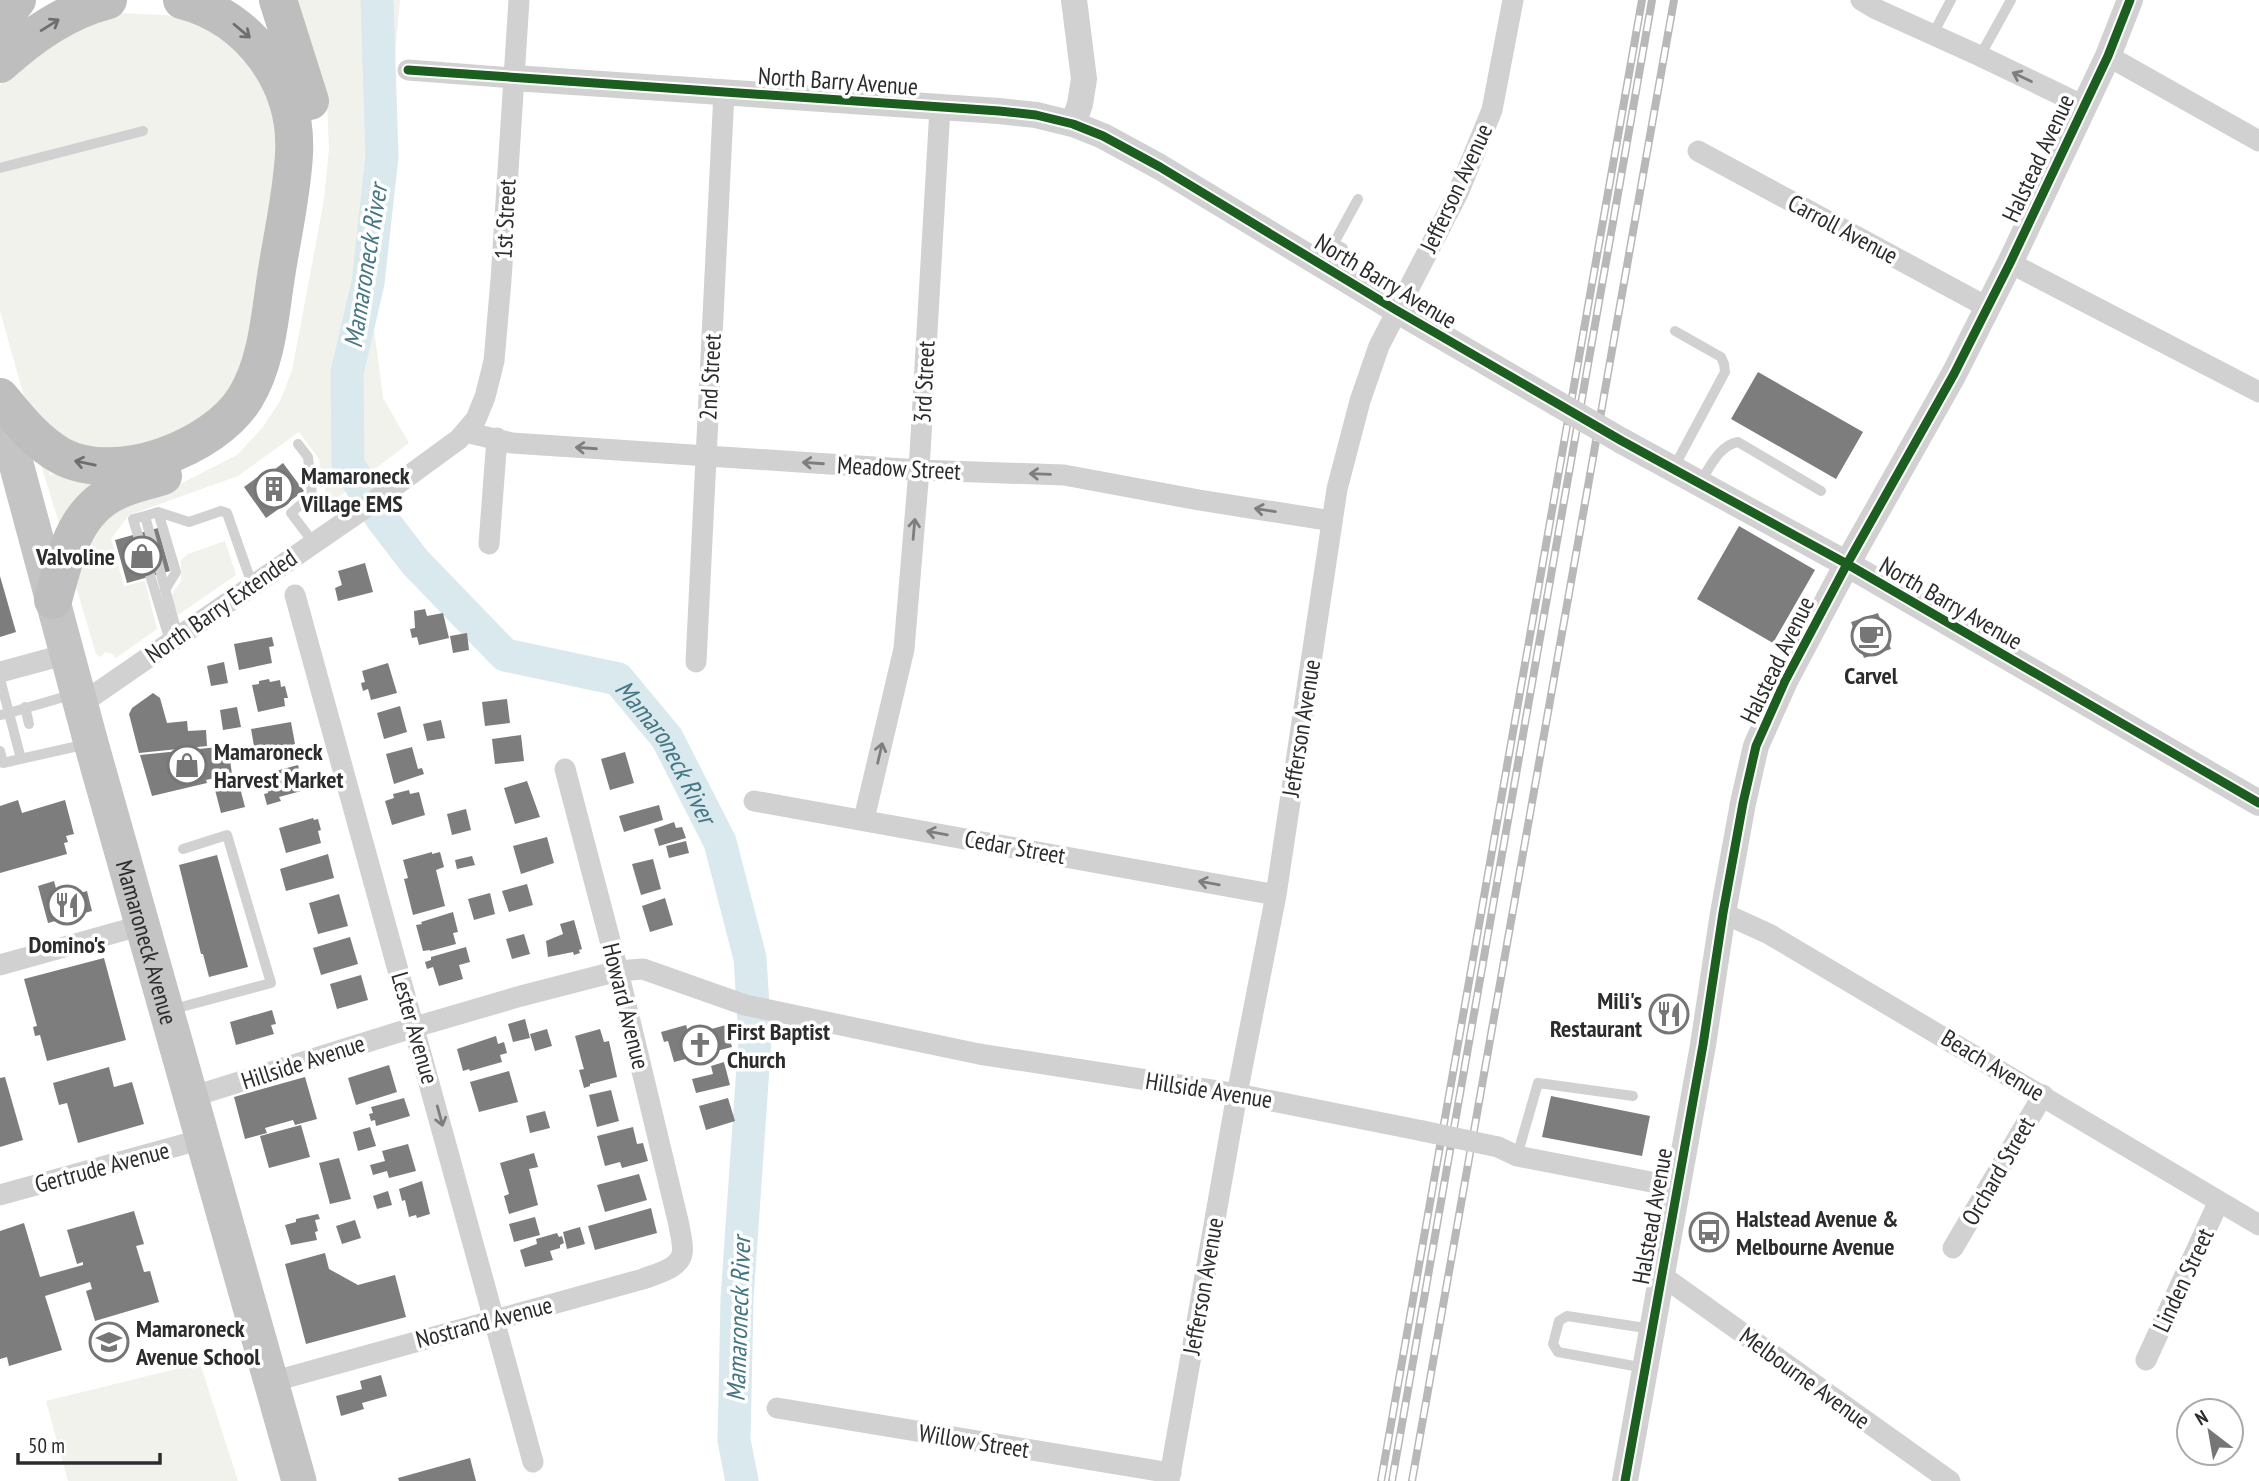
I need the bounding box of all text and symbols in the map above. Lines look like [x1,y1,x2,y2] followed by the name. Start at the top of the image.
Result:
[40,18,60,32] one-way arrow
[232,23,250,39] one-way arrow
[757,60,919,102] street label: North Barry Avenue
[2012,69,2033,83] one-way arrow
[1995,89,2081,227] street label: Halstead Avenue
[1412,119,1499,258] street label: Jefferson Avenue
[336,178,395,350] water label: Mamaroneck River
[487,178,523,260] street label: 1st Street
[1783,187,1903,271] street label: Carroll Avenue
[1309,226,1463,336] street label: North Barry Avenue
[692,333,728,421] street label: 2nd Street
[906,340,942,424] street label: 3rd Street
[575,441,598,454] one-way arrow
[836,449,962,487] street label: Meadow Street
[74,456,97,470] one-way arrow
[802,457,825,470] one-way arrow
[300,460,410,519] place label: Mamaroneck Village EMS
[253,468,295,510] building icon: Mamaroneck Village EMS
[1029,468,1052,481] one-way arrow
[1254,503,1277,516] one-way arrow
[908,518,921,540] one-way arrow
[121,535,163,577] shop icon: Valvoline
[35,541,115,572] place label: Valvoline
[139,542,303,670] street label: North Barry Extended
[1874,550,2028,656] street label: North Barry Avenue
[1733,591,1821,729] street label: Halstead Avenue
[1850,615,1892,657] cafe icon: Carvel
[1275,657,1327,800] street label: Jefferson Avenue
[1844,660,1898,691] place label: Carvel
[609,673,726,832] water label: Mamaroneck River
[214,736,344,795] place label: Mamaroneck Harvest Market
[874,742,887,765] one-way arrow
[166,744,208,786] shop icon: Mamaroneck Harvest Market
[962,823,1068,871] street label: Cedar Street
[926,826,949,839] one-way arrow
[109,856,185,1028] street label: Mamaroneck Avenue
[1198,875,1221,889] one-way arrow
[46,884,88,926] restaurant icon: Domino's
[29,929,105,960] place label: Domino's
[595,940,657,1072] street label: Howard Avenue
[384,968,446,1088] street label: Lester Avenue
[1550,985,1642,1044] place label: Mili's Restaurant
[1648,993,1690,1035] restaurant icon: Mili's Restaurant
[727,1016,830,1075] place label: First Baptist Church
[1936,1022,2050,1108] street label: Beach Avenue
[679,1024,721,1066] church icon: First Baptist Church
[237,1027,369,1097] street label: Hillside Avenue
[1143,1065,1275,1115] street label: Hillside Avenue
[434,1105,447,1127] one-way arrow
[1955,1111,2042,1231] street label: Orchard Street
[31,1134,173,1200] street label: Gertrude Avenue
[1625,1146,1679,1286] street label: Halstead Avenue
[1736,1203,1898,1262] place label: Halstead Avenue & Melbourne Avenue
[1688,1211,1730,1253] bus stop icon: Halstead Avenue & Melbourne Avenue
[1176,1215,1230,1358] street label: Jefferson Avenue
[2145,1223,2221,1337] street label: Linden Street
[719,1232,758,1402] water label: Mamaroneck River
[412,1289,556,1355] street label: Nostrand Avenue
[135,1313,260,1372] place label: Mamaroneck Avenue School
[1734,1320,1876,1436] street label: Melbourne Avenue
[88,1321,130,1363] school or university icon: Mamaroneck Avenue School
[2175,1397,2245,1467] north arrow
[2191,1404,2212,1430] text: N
[917,1417,1032,1465] street label: Willow Street
[18,1422,159,1466] scale bar
[28,1432,65,1459] text: 50 m

